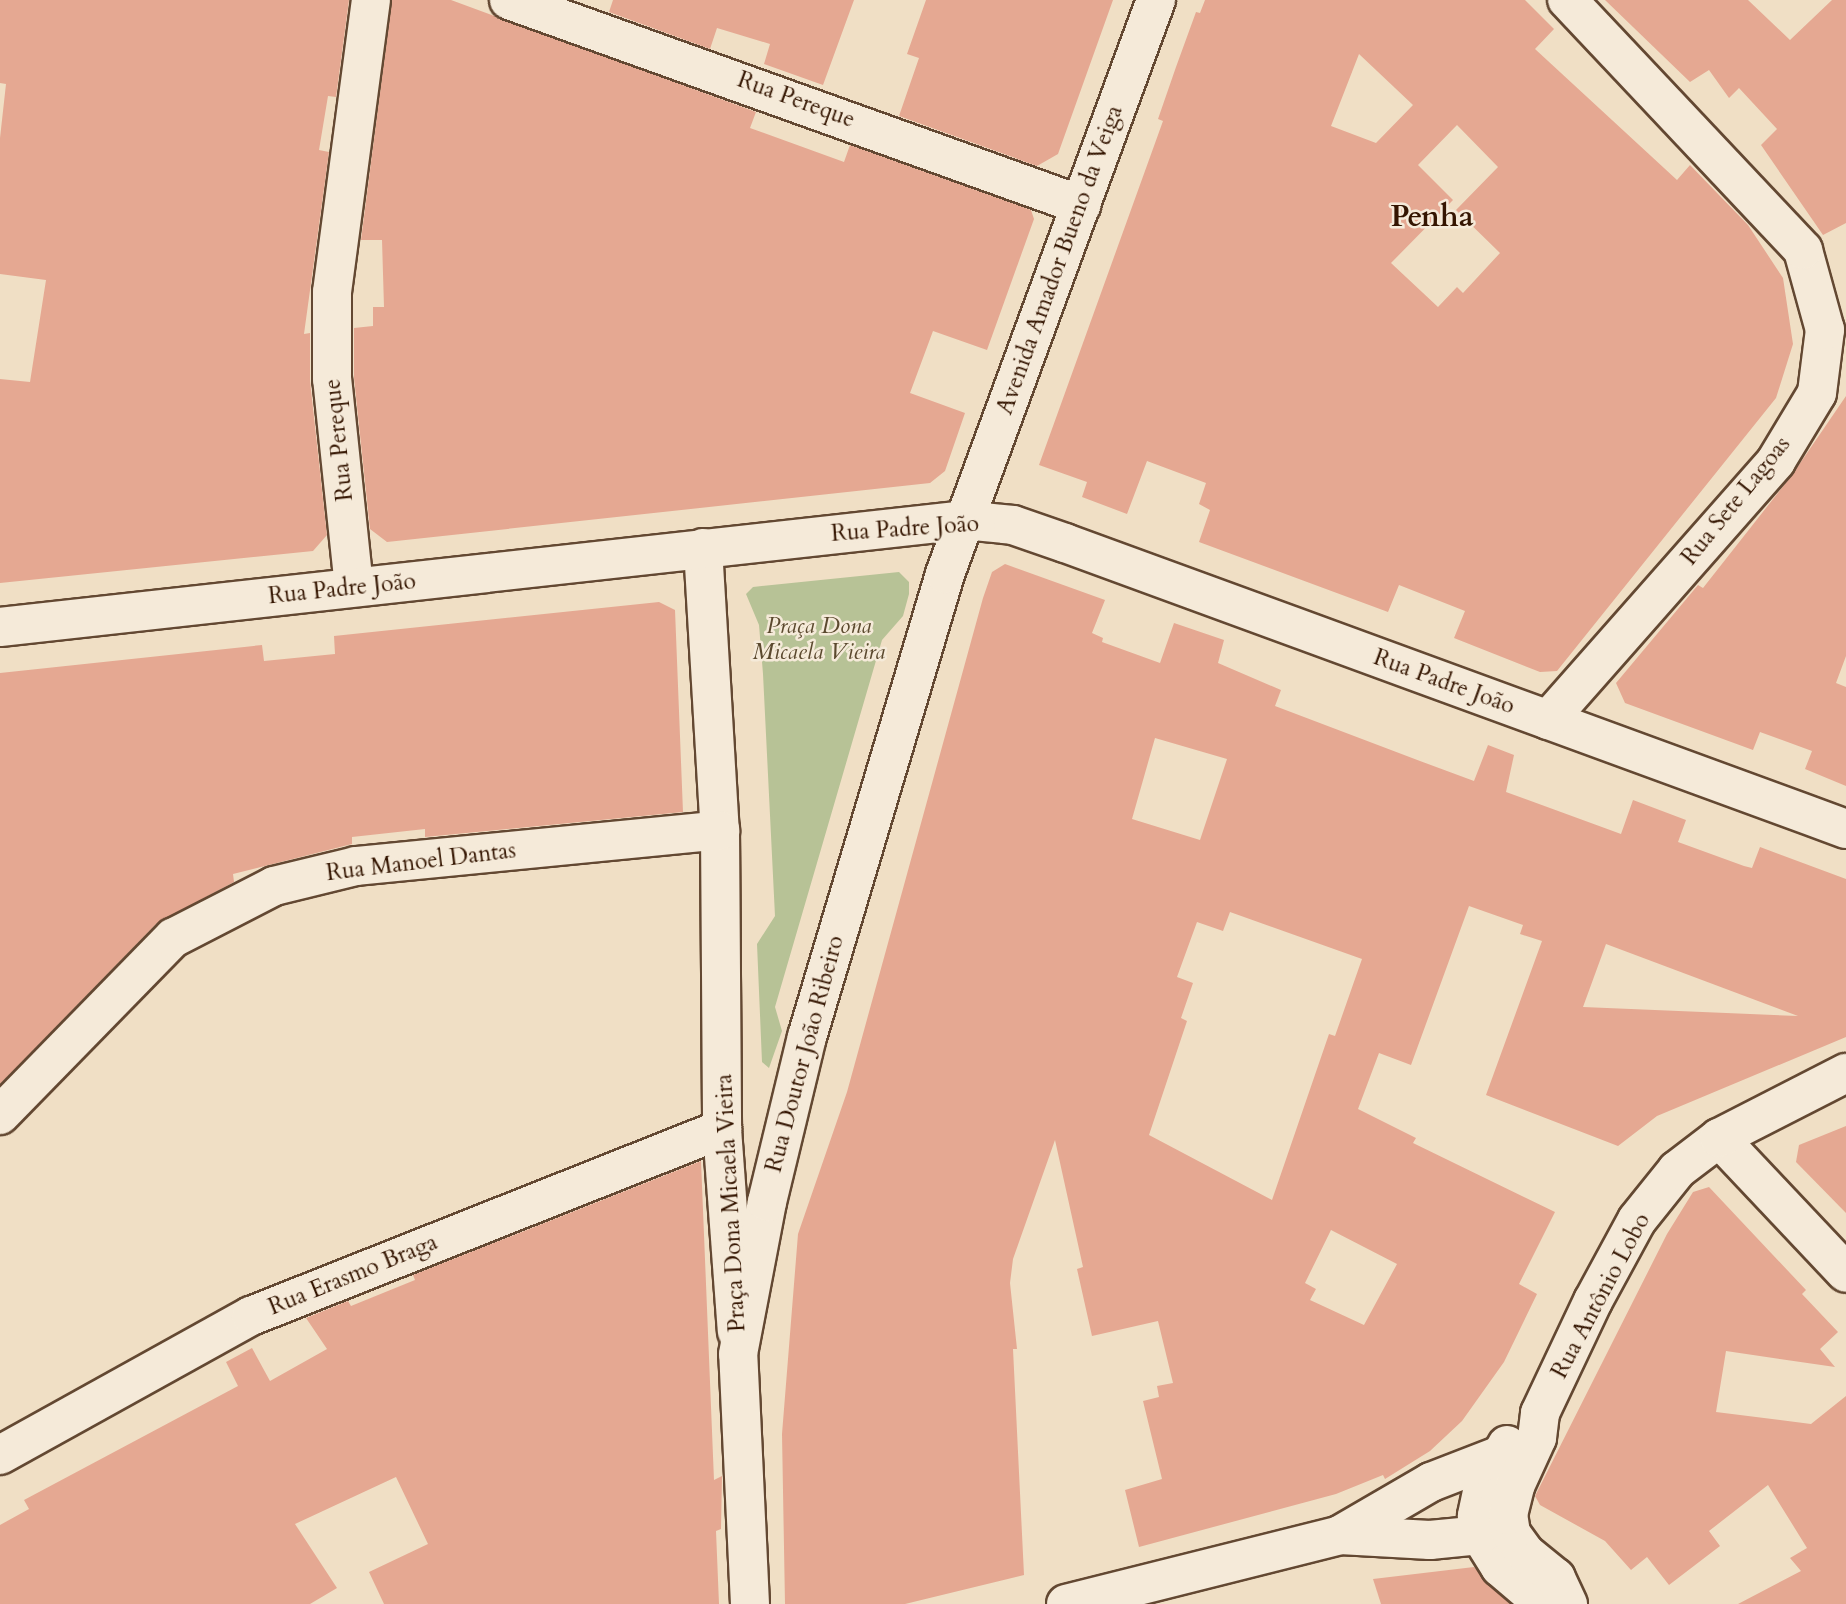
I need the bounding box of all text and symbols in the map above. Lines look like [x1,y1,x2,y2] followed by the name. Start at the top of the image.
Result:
[734,66,858,134] street label: Rua Pereque
[991,102,1129,418] street label: Avenida Amador Bueno da Veiga
[1390,199,1474,235] district label: Penha
[319,377,359,503] street label: Rua Pereque
[1676,431,1796,571] street label: Rua Sete Lagoas
[830,510,980,548] street label: Rua Padre João
[267,568,417,610] street label: Rua Padre João
[753,612,885,666] park label: Praça Dona Micaela Vieira
[1370,644,1518,720] street label: Rua Padre João
[325,837,517,887] street label: Rua Manoel Dantas
[760,933,850,1175] street label: Rua Doutor João Ribeiro
[710,1073,752,1333] street label: Praça Dona Micaela Vieira
[1546,1209,1656,1383] street label: Rua Antônio Lobo
[265,1229,441,1321] street label: Rua Erasmo Braga

